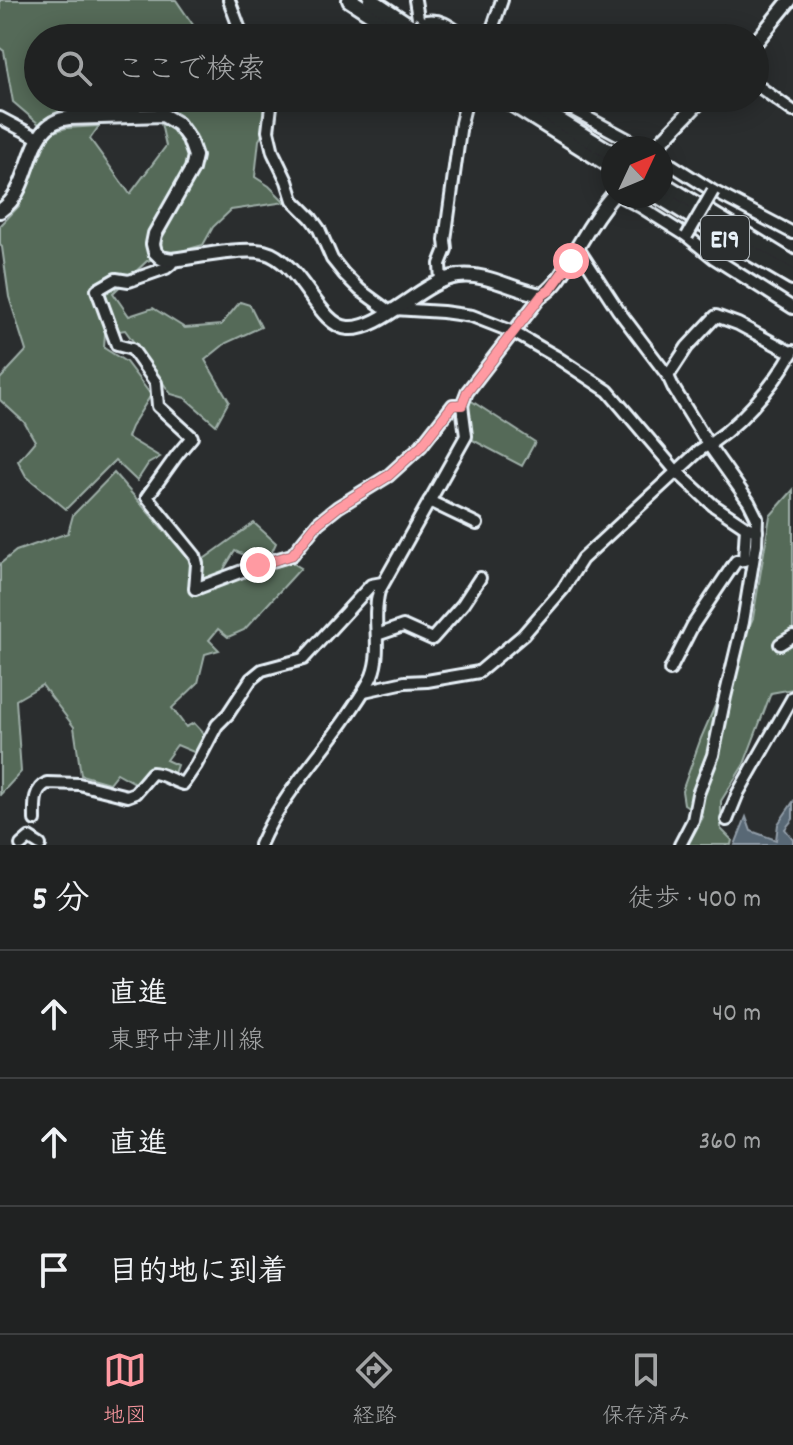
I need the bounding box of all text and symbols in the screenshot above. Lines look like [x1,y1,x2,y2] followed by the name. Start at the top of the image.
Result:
[24,24,769,112] search box
[52,46,96,90] icon: search
[116,51,266,94] text: ここで検索
[601,136,673,208] north arrow
[701,216,749,260] road number: E19
[553,243,589,279] route start
[240,547,276,583] route end
[32,877,90,926] text: 5 分
[628,882,761,919] text: 徒歩 · 400 m
[108,975,168,1018] text: 直進
[32,992,76,1036] icon: ahead
[712,996,761,1033] text: 40 m
[108,1024,264,1061] text: 東野中津川線
[32,1120,76,1164] icon: ahead
[699,1124,761,1161] text: 360 m
[108,1125,168,1168] text: 直進
[32,1248,76,1292] icon: arrive
[108,1253,288,1296] text: 目的地に到着
[103,1348,147,1433] tab: 地図
[352,1348,396,1433] tab: 経路
[602,1348,690,1433] tab: 保存済み

